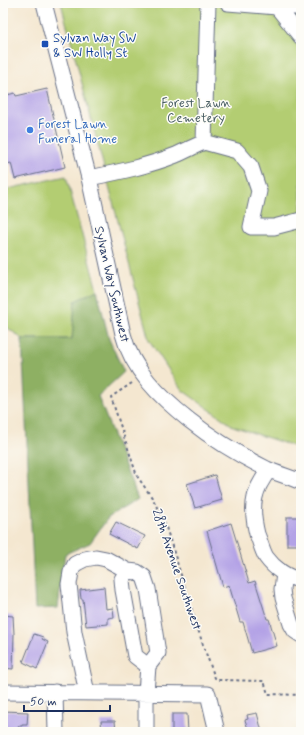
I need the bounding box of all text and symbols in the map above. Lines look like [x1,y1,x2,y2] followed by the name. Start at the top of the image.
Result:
[53,30,136,62] place label: Sylvan Way SW & SW Holly St
[40,39,50,49] marker: Sylvan Way SW & SW Holly St
[161,95,231,127] park label: Forest Lawn Cemetery
[38,116,117,148] place label: Forest Lawn Funeral Home
[25,125,35,135] marker: Forest Lawn Funeral Home
[90,225,133,344] street label: Sylvan Way Southwest
[148,507,205,632] street label: 28th Avenue Southwest
[24,687,110,713] scale bar
[30,694,57,710] text: 50 m

